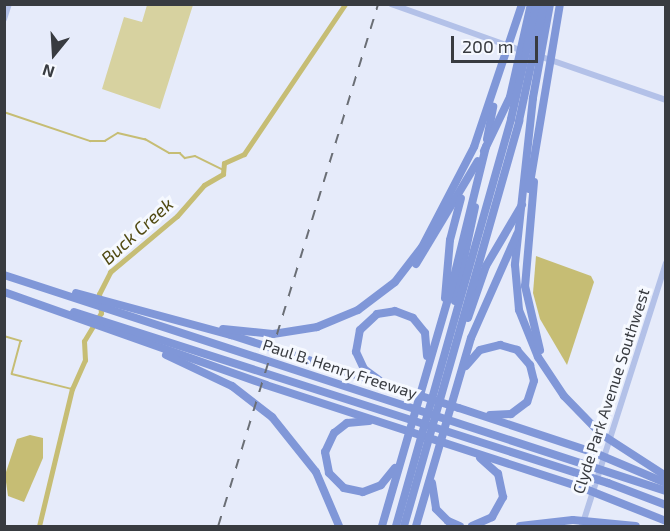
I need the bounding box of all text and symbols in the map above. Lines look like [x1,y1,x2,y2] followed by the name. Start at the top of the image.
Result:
[24,24,84,84] north arrow
[454,24,541,62] scale bar
[462,35,514,57] text: 200 m
[40,61,57,82] text: N
[97,193,177,269] water label: Buck Creek
[569,286,653,496] street label: Clyde Park Avenue Southwest
[260,335,420,403] street label: Paul B. Henry Freeway

